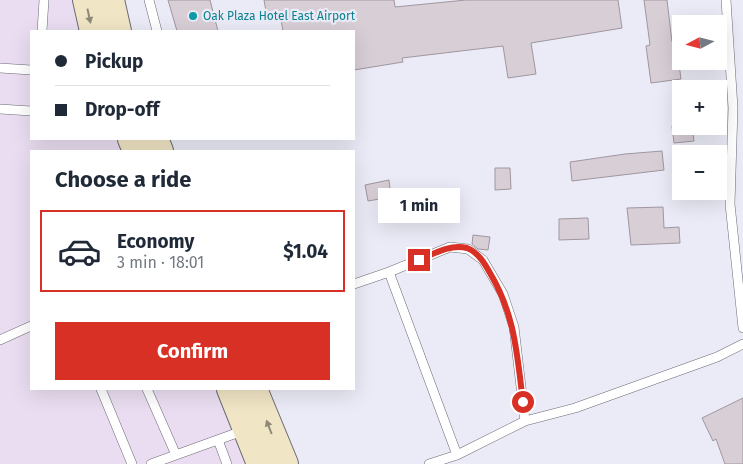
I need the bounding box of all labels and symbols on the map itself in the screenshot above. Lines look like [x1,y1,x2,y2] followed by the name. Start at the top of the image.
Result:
[86,8,94,24] one-way arrow
[203,9,356,23] place label: Oak Plaza Hotel East Airport
[187,10,199,22] marker: Oak Plaza Hotel East Airport
[672,15,728,70] north arrow
[378,188,460,222] callout: 1 min
[408,249,430,271] route end
[512,391,534,413] route start
[265,419,272,434] one-way arrow

